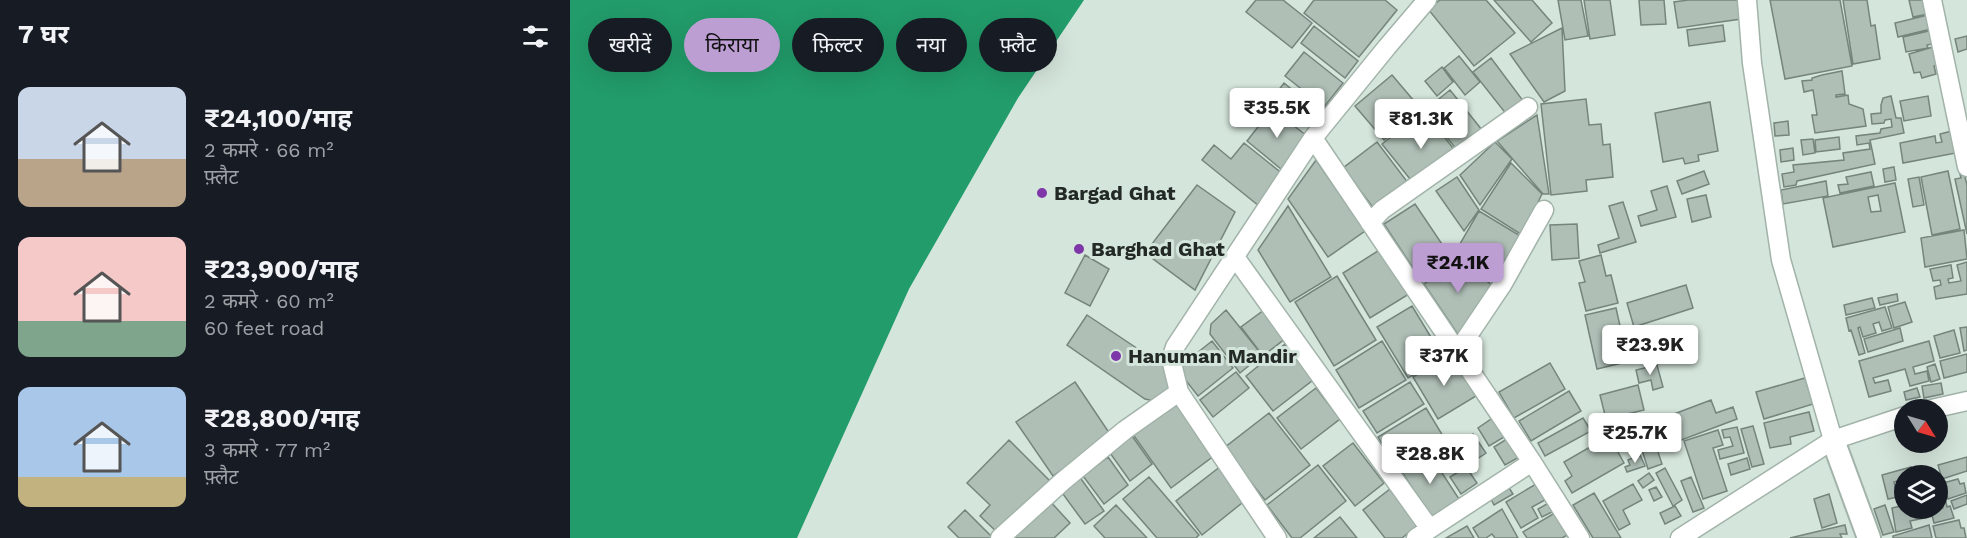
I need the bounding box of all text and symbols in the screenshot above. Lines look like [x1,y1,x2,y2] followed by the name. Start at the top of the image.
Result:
[588,18,672,72] chip: खरीदें
[684,18,780,72] chip: किराया
[792,18,884,72] chip: फ़िल्टर
[896,18,967,72] chip: नया
[979,18,1057,72] chip: फ़्लैट
[18,19,69,49] text: 7 घर
[519,20,552,53] icon: filters
[1228,88,1326,139] pin: ₹35.5K
[1244,95,1310,119] text: ₹35.5K
[1372,99,1470,150] pin: ₹81.3K
[204,103,352,133] text: ₹24,100/माह
[1389,106,1453,130] text: ₹81.3K
[66,111,138,183] icon: home
[204,138,334,162] text: 2 कमरे · 66 m²
[204,165,239,189] text: फ़्लैट
[1054,181,1176,205] place label: Bargad Ghat
[1035,186,1049,200] marker: Bargad Ghat
[1091,237,1225,261] place label: Barghad Ghat
[1072,242,1086,256] marker: Barghad Ghat
[1409,243,1507,294] pin: ₹24.1K
[1427,250,1489,274] text: ₹24.1K
[204,254,358,284] text: ₹23,900/माह
[66,261,138,333] icon: home
[204,289,334,313] text: 2 कमरे · 60 m²
[204,316,324,340] text: 60 feet road
[1601,325,1699,376] pin: ₹23.9K
[1616,332,1684,356] text: ₹23.9K
[1408,336,1480,387] pin: ₹37K
[1419,343,1469,367] text: ₹37K
[1128,344,1297,368] place label: Hanuman Mandir
[1109,349,1123,363] marker: Hanuman Mandir
[1894,399,1948,453] north arrow
[1894,399,1948,519] map controls
[204,403,360,433] text: ₹28,800/माह
[66,411,138,483] icon: home
[1586,413,1684,464] pin: ₹25.7K
[1602,420,1668,444] text: ₹25.7K
[1381,434,1479,485] pin: ₹28.8K
[204,438,330,462] text: 3 कमरे · 77 m²
[1396,441,1464,465] text: ₹28.8K
[204,465,239,489] text: फ़्लैट
[1894,465,1948,519] button: layers

